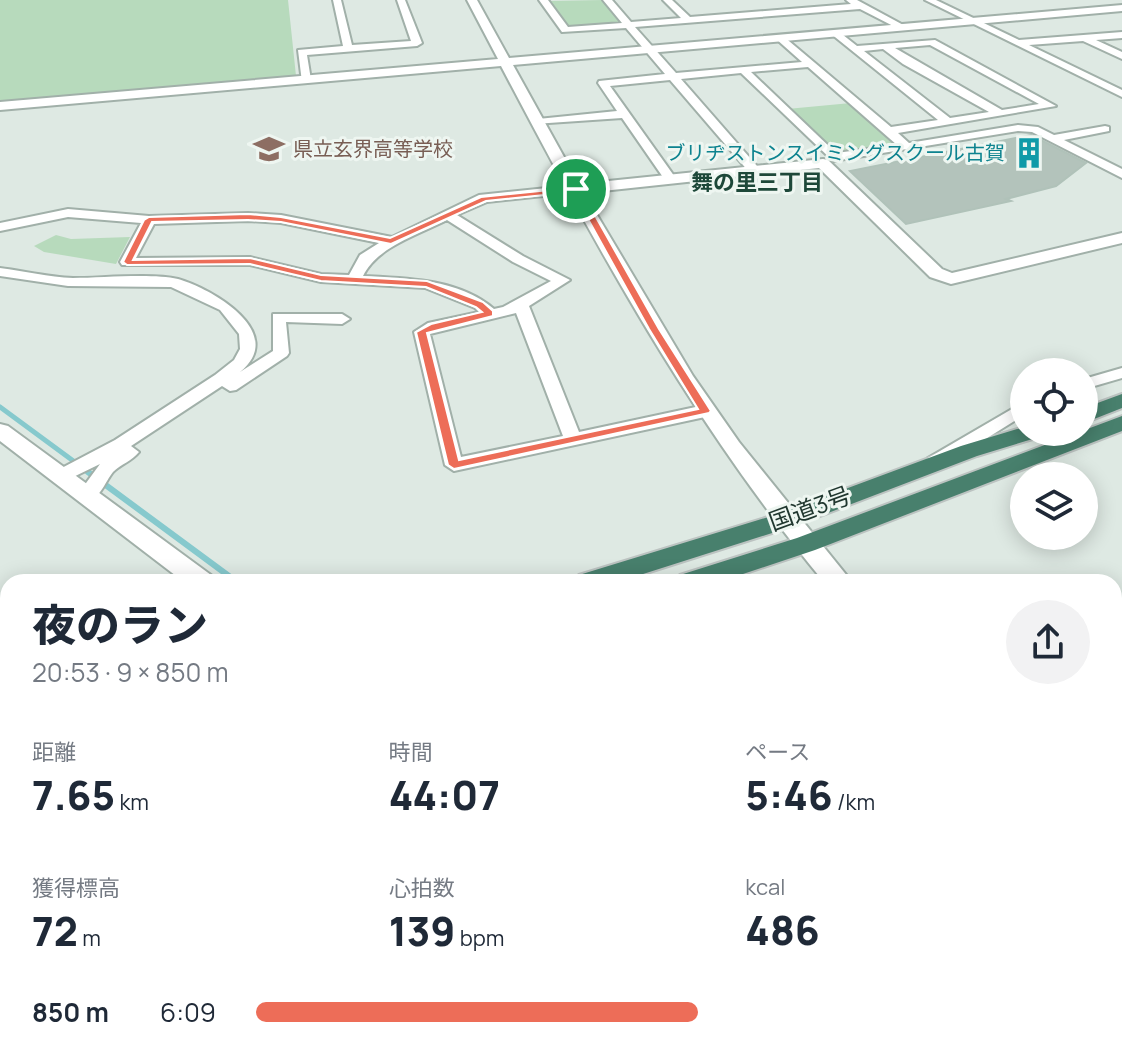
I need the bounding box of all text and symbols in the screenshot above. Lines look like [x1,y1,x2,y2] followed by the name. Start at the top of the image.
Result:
[252,132,286,166] school or university icon: 県立玄界高等学校
[293,135,453,162] place label: 県立玄界高等学校
[1012,136,1046,170] building icon: ブリヂストンスイミングスクール古賀
[665,139,1005,166] place label: ブリヂストンスイミングスクール古賀
[542,155,610,223] pin
[554,167,598,211] icon: arrive
[691,167,823,197] district label: 舞の里三丁目
[1010,358,1098,550] map controls
[1010,358,1098,446] button: locate
[1010,462,1098,550] button: layers
[764,478,855,538] street label: 国道3号
[32,594,208,654] text: 夜のラン
[1006,600,1090,684] button: share
[32,654,229,690] text: 20:53 · 9 × 850 m
[32,737,76,767] text: 距離
[389,737,433,767] text: 時間
[745,737,810,767] text: ペース
[32,767,115,822] text: 7.65
[389,767,500,822] text: 44:07
[745,767,833,822] text: 5:46
[115,787,149,817] text: km
[833,787,875,817] text: /km
[745,872,785,902] text: kcal
[32,873,120,903] text: 獲得標高
[389,873,455,903] text: 心拍数
[745,902,820,957] text: 486
[32,903,78,958] text: 72
[389,903,455,958] text: 139
[78,923,101,953] text: m
[455,923,504,953] text: bpm
[32,994,109,1030] text: 850 m
[160,994,216,1030] text: 6:09

